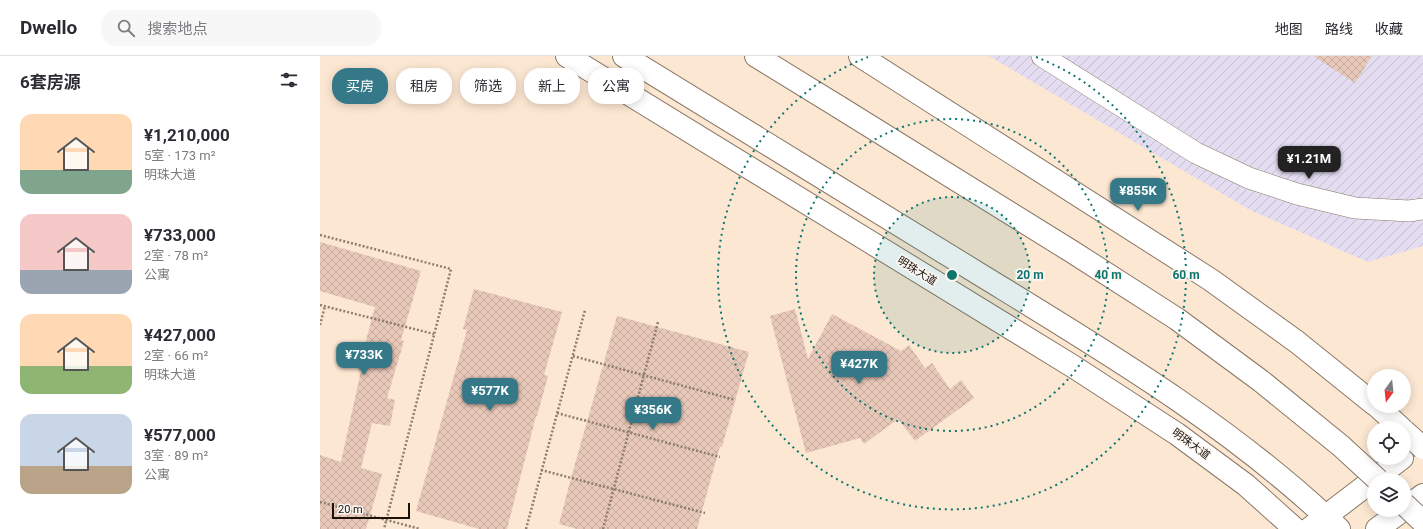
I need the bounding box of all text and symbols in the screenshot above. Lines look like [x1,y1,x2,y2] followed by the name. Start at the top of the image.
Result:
[101,10,381,46] search box
[20,16,77,39] text: Dwello
[115,17,137,39] icon: search
[147,20,207,38] text: 搜索地点
[1275,21,1303,37] text: 地图
[1325,21,1353,37] text: 路线
[1375,21,1403,37] text: 收藏
[332,68,388,104] chip: 买房
[396,68,452,104] chip: 租房
[460,68,516,104] chip: 筛选
[524,68,580,104] chip: 新上
[588,68,644,104] chip: 公寓
[278,69,300,91] icon: filters
[20,72,81,92] text: 6套房源
[144,125,230,145] text: ¥1,210,000
[52,130,100,178] icon: home
[1276,146,1342,180] pin: ¥1.21M
[144,148,215,163] text: 5室 · 173 m²
[1287,151,1331,166] text: ¥1.21M
[144,167,196,182] text: 明珠大道
[1110,178,1166,212] pin: ¥855K
[1119,183,1157,198] text: ¥855K
[144,225,216,245] text: ¥733,000
[52,230,100,278] icon: home
[144,248,208,263] text: 2室 · 78 m²
[895,254,939,288] street label: 明珠大道
[144,267,170,282] text: 公寓
[945,268,959,282] centre of rings
[1016,268,1044,282] text: 20 m
[1094,268,1122,282] text: 40 m
[1172,268,1200,282] text: 60 m
[144,325,216,345] text: ¥427,000
[52,330,100,378] icon: home
[336,342,392,376] pin: ¥733K
[345,347,383,362] text: ¥733K
[144,348,208,363] text: 2室 · 66 m²
[831,351,887,385] pin: ¥427K
[840,356,878,371] text: ¥427K
[144,367,196,382] text: 明珠大道
[1367,369,1411,413] north arrow
[1367,369,1411,517] map controls
[462,378,518,412] pin: ¥577K
[471,383,509,398] text: ¥577K
[625,397,681,431] pin: ¥356K
[634,402,672,417] text: ¥356K
[1367,421,1411,465] button: locate
[144,425,216,445] text: ¥577,000
[1169,426,1213,462] street label: 明珠大道
[52,430,100,478] icon: home
[144,448,208,463] text: 3室 · 89 m²
[144,467,170,482] text: 公寓
[1367,473,1411,517] button: layers
[332,501,410,520] scale bar
[338,503,363,516] text: 20 m

